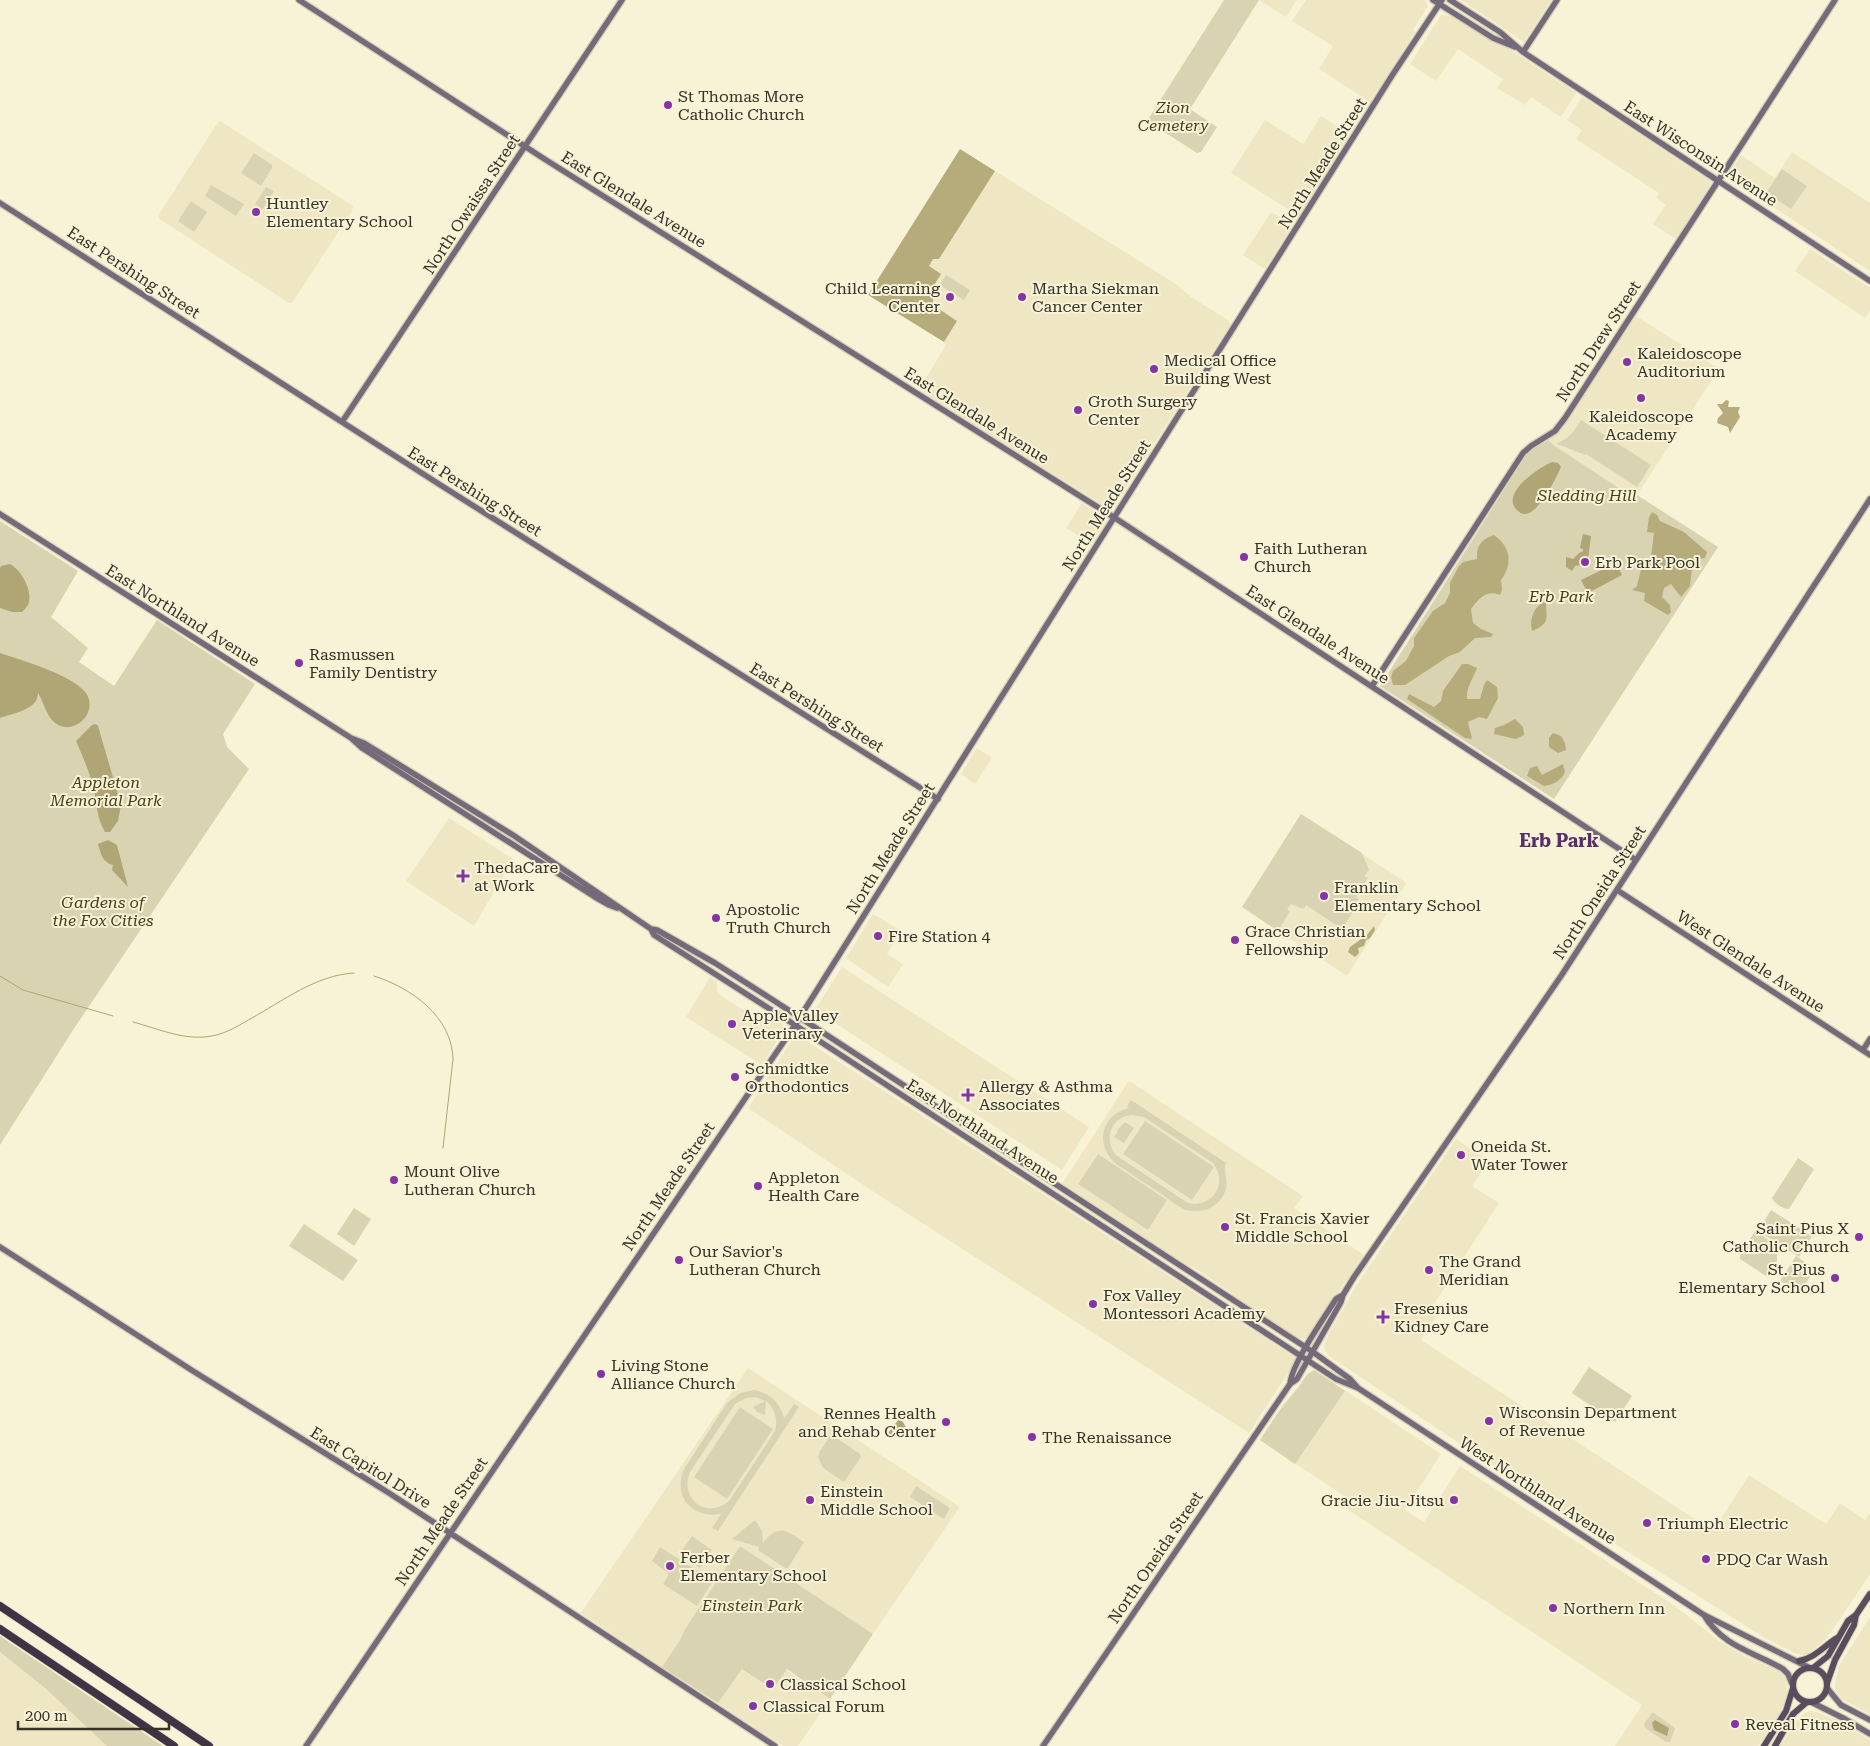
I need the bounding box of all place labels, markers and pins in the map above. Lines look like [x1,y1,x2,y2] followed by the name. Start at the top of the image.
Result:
[678,87,804,124] place label: St Thomas More Catholic Church
[662,99,674,111] marker: St Thomas More Catholic Church
[266,194,413,231] place label: Huntley Elementary School
[250,206,262,218] marker: Huntley Elementary School
[825,279,941,316] place label: Child Learning Center
[1032,279,1159,316] place label: Martha Siekman Cancer Center
[944,291,956,303] marker: Child Learning Center
[1016,291,1028,303] marker: Martha Siekman Cancer Center
[1637,344,1742,381] place label: Kaleidoscope Auditorium
[1164,351,1277,388] place label: Medical Office Building West
[1621,356,1633,368] marker: Kaleidoscope Auditorium
[1148,363,1160,375] marker: Medical Office Building West
[1088,392,1198,429] place label: Groth Surgery Center
[1635,392,1647,404] marker: Kaleidoscope Academy
[1072,404,1084,416] marker: Groth Surgery Center
[1589,407,1693,444] place label: Kaleidoscope Academy
[1254,539,1367,576] place label: Faith Lutheran Church
[1238,551,1250,563] marker: Faith Lutheran Church
[1595,553,1700,572] place label: Erb Park Pool
[1579,556,1591,568] marker: Erb Park Pool
[309,645,438,682] place label: Rasmussen Family Dentistry
[293,657,305,669] marker: Rasmussen Family Dentistry
[474,858,558,895] place label: ThedaCare at Work
[456,869,470,883] marker: ThedaCare at Work
[1334,878,1481,915] place label: Franklin Elementary School
[1318,890,1330,902] marker: Franklin Elementary School
[726,900,831,937] place label: Apostolic Truth Church
[710,912,722,924] marker: Apostolic Truth Church
[1245,922,1365,959] place label: Grace Christian Fellowship
[888,927,991,946] place label: Fire Station 4
[872,930,884,942] marker: Fire Station 4
[1229,934,1241,946] marker: Grace Christian Fellowship
[742,1006,839,1043] place label: Apple Valley Veterinary
[726,1018,738,1030] marker: Apple Valley Veterinary
[745,1059,849,1096] place label: Schmidtke Orthodontics
[729,1071,741,1083] marker: Schmidtke Orthodontics
[979,1077,1113,1114] place label: Allergy & Asthma Associates
[961,1088,975,1102] marker: Allergy & Asthma Associates
[1471,1137,1568,1174] place label: Oneida St. Water Tower
[1455,1149,1467,1161] marker: Oneida St. Water Tower
[404,1162,536,1199] place label: Mount Olive Lutheran Church
[768,1168,859,1205] place label: Appleton Health Care
[388,1174,400,1186] marker: Mount Olive Lutheran Church
[752,1180,764,1192] marker: Appleton Health Care
[1235,1209,1370,1246] place label: St. Francis Xavier Middle School
[1723,1219,1849,1256] place label: Saint Pius X Catholic Church
[1219,1221,1231,1233] marker: St. Francis Xavier Middle School
[1853,1231,1865,1243] marker: Saint Pius X Catholic Church
[689,1242,821,1279] place label: Our Savior's Lutheran Church
[1439,1252,1521,1289] place label: The Grand Meridian
[673,1254,685,1266] marker: Our Savior's Lutheran Church
[1678,1260,1825,1297] place label: St. Pius Elementary School
[1423,1264,1435,1276] marker: The Grand Meridian
[1829,1272,1841,1284] marker: St. Pius Elementary School
[1103,1286,1266,1323] place label: Fox Valley Montessori Academy
[1087,1298,1099,1310] marker: Fox Valley Montessori Academy
[1394,1299,1489,1336] place label: Fresenius Kidney Care
[1376,1310,1390,1324] marker: Fresenius Kidney Care
[611,1356,736,1393] place label: Living Stone Alliance Church
[595,1368,607,1380] marker: Living Stone Alliance Church
[1499,1403,1677,1440] place label: Wisconsin Department of Revenue
[798,1404,936,1441] place label: Rennes Health and Rehab Center
[1483,1415,1495,1427] marker: Wisconsin Department of Revenue
[940,1416,952,1428] marker: Rennes Health and Rehab Center
[1042,1428,1172,1447] place label: The Renaissance
[1026,1431,1038,1443] marker: The Renaissance
[820,1482,933,1519] place label: Einstein Middle School
[1321,1491,1444,1510] place label: Gracie Jiu-Jitsu
[804,1494,816,1506] marker: Einstein Middle School
[1448,1494,1460,1506] marker: Gracie Jiu-Jitsu
[1657,1514,1788,1533] place label: Triumph Electric
[1641,1517,1653,1529] marker: Triumph Electric
[680,1548,827,1585] place label: Ferber Elementary School
[1716,1550,1828,1569] place label: PDQ Car Wash
[1700,1553,1712,1565] marker: PDQ Car Wash
[664,1560,676,1572] marker: Ferber Elementary School
[1563,1599,1665,1618] place label: Northern Inn
[1547,1602,1559,1614] marker: Northern Inn
[780,1675,906,1694] place label: Classical School
[764,1678,776,1690] marker: Classical School
[763,1697,885,1716] place label: Classical Forum
[747,1700,759,1712] marker: Classical Forum
[1745,1715,1855,1734] place label: Reveal Fitness
[1729,1718,1741,1730] marker: Reveal Fitness

